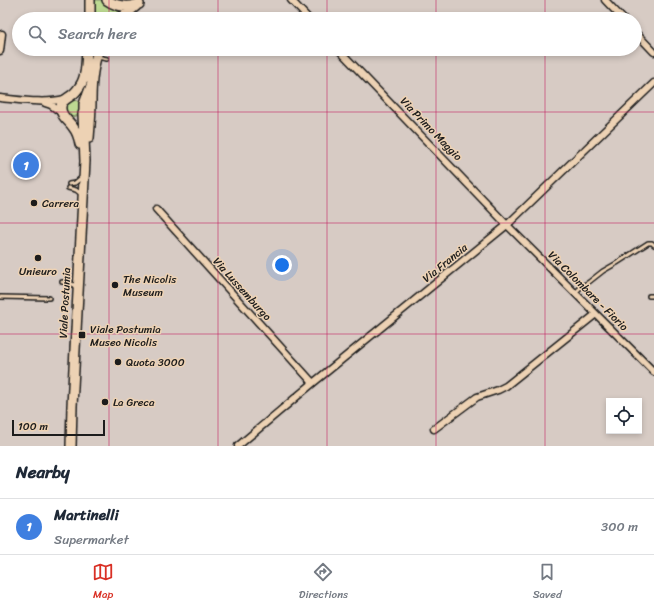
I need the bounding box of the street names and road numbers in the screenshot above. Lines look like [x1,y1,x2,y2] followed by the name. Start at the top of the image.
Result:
[395,93,467,166] street label: Via Primo Maggio
[418,238,472,287] street label: Via Francia
[543,246,633,336] street label: Via Colombare - Fiorio
[208,253,276,326] street label: Via Lussemburgo
[54,267,76,339] street label: Viale Postumia

